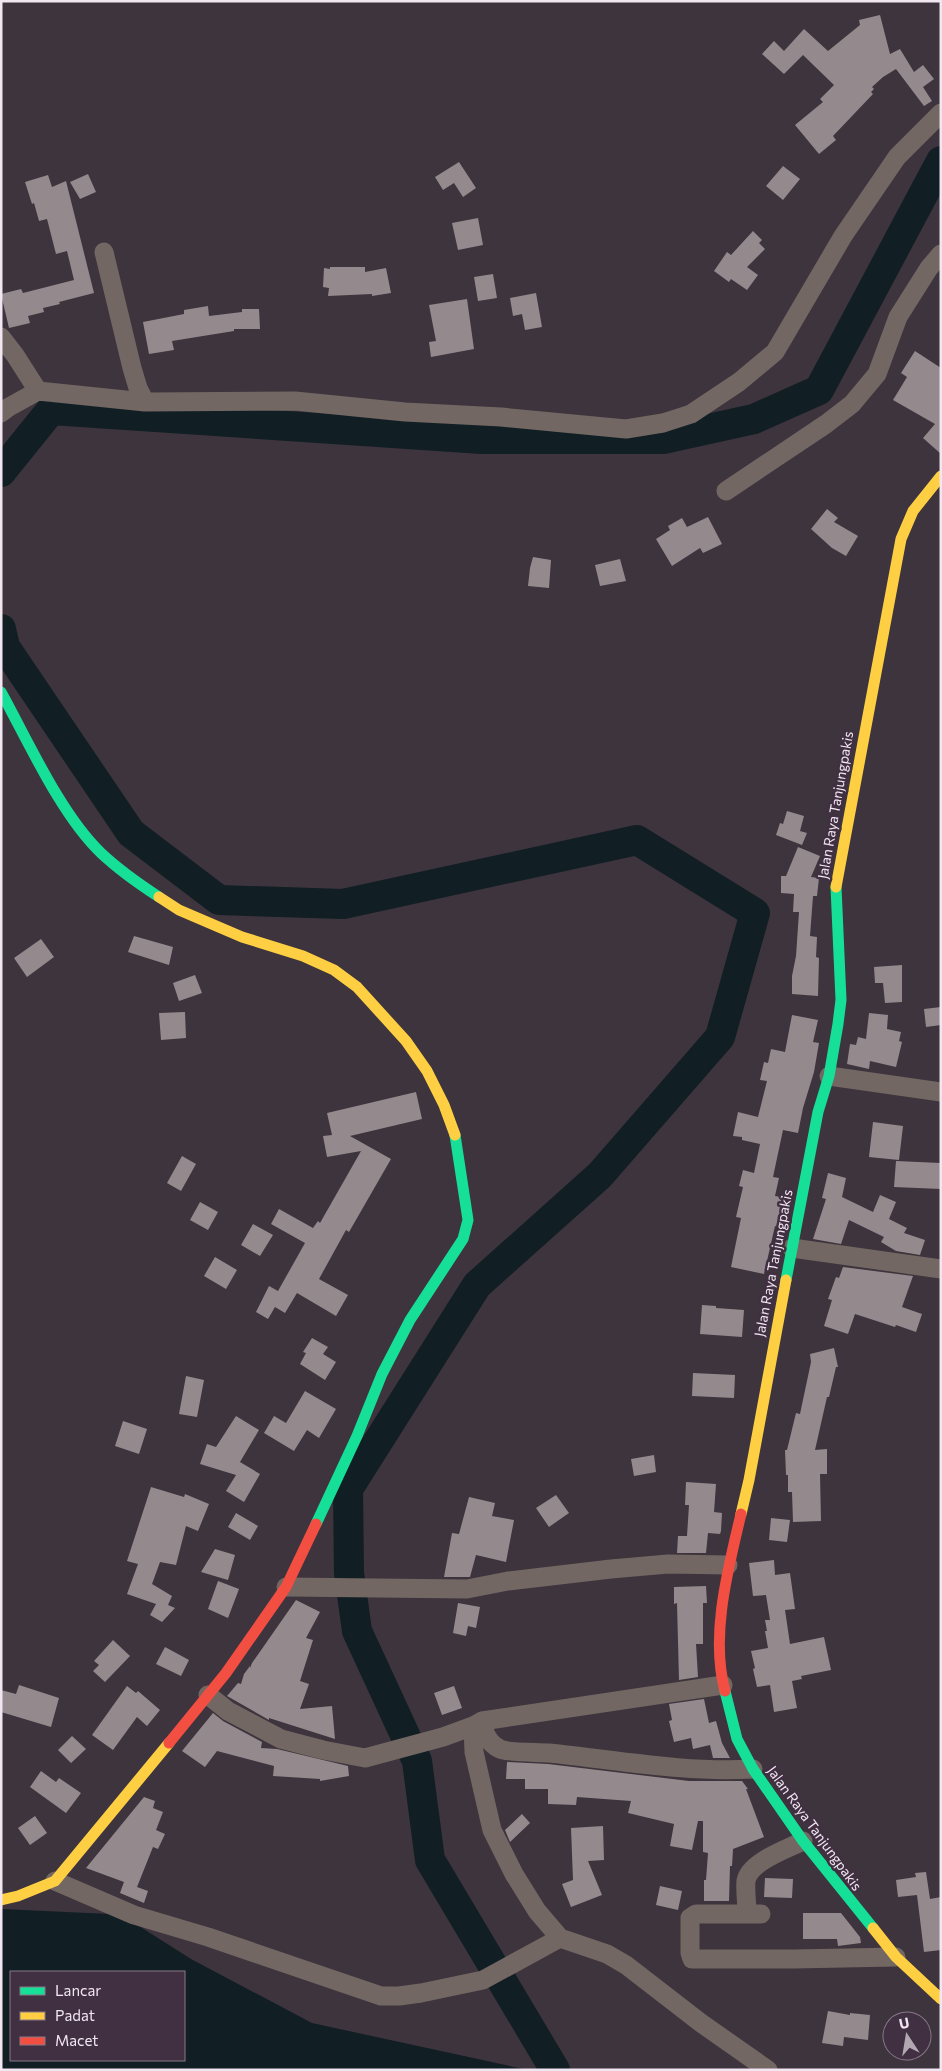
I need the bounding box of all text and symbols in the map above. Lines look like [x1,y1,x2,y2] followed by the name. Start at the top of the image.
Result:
[814,730,856,880] street label: Jalan Raya Tanjungpakis
[750,1188,796,1338] street label: Jalan Raya Tanjungpakis
[764,1762,866,1894] street label: Jalan Raya Tanjungpakis
[10,1971,185,2061] legend
[55,1981,101,1999] text: Lancar
[55,2006,95,2024] text: Padat
[882,2011,932,2061] north arrow
[897,2013,911,2032] text: U
[55,2031,98,2049] text: Macet

